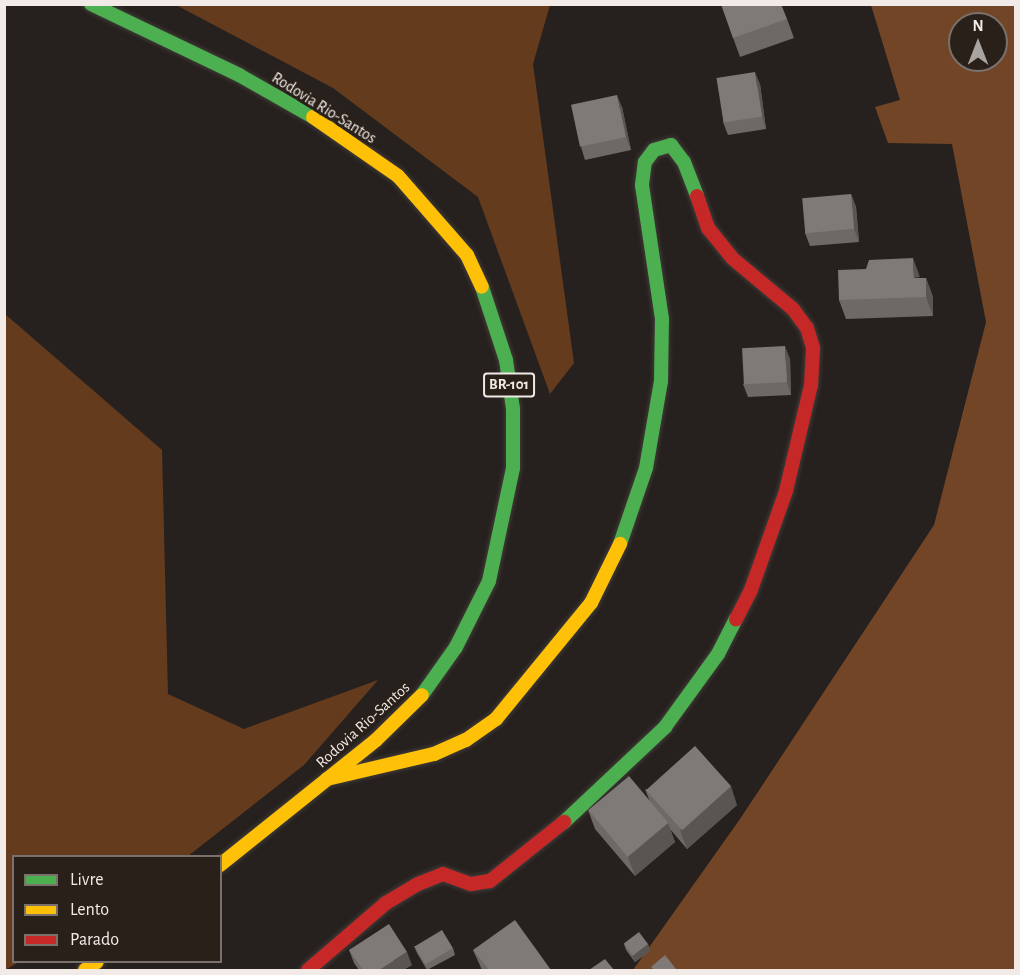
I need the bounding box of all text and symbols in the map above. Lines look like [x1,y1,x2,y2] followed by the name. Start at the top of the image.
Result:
[948,12,1008,72] north arrow
[972,18,984,34] text: N
[268,68,380,148] street label: Rodovia Rio-Santos
[482,373,536,397] road number: BR-101
[312,678,414,772] street label: Rodovia Rio-Santos
[12,855,222,963] legend
[70,871,104,889] text: Livre
[70,901,109,919] text: Lento
[70,931,119,949] text: Parado

